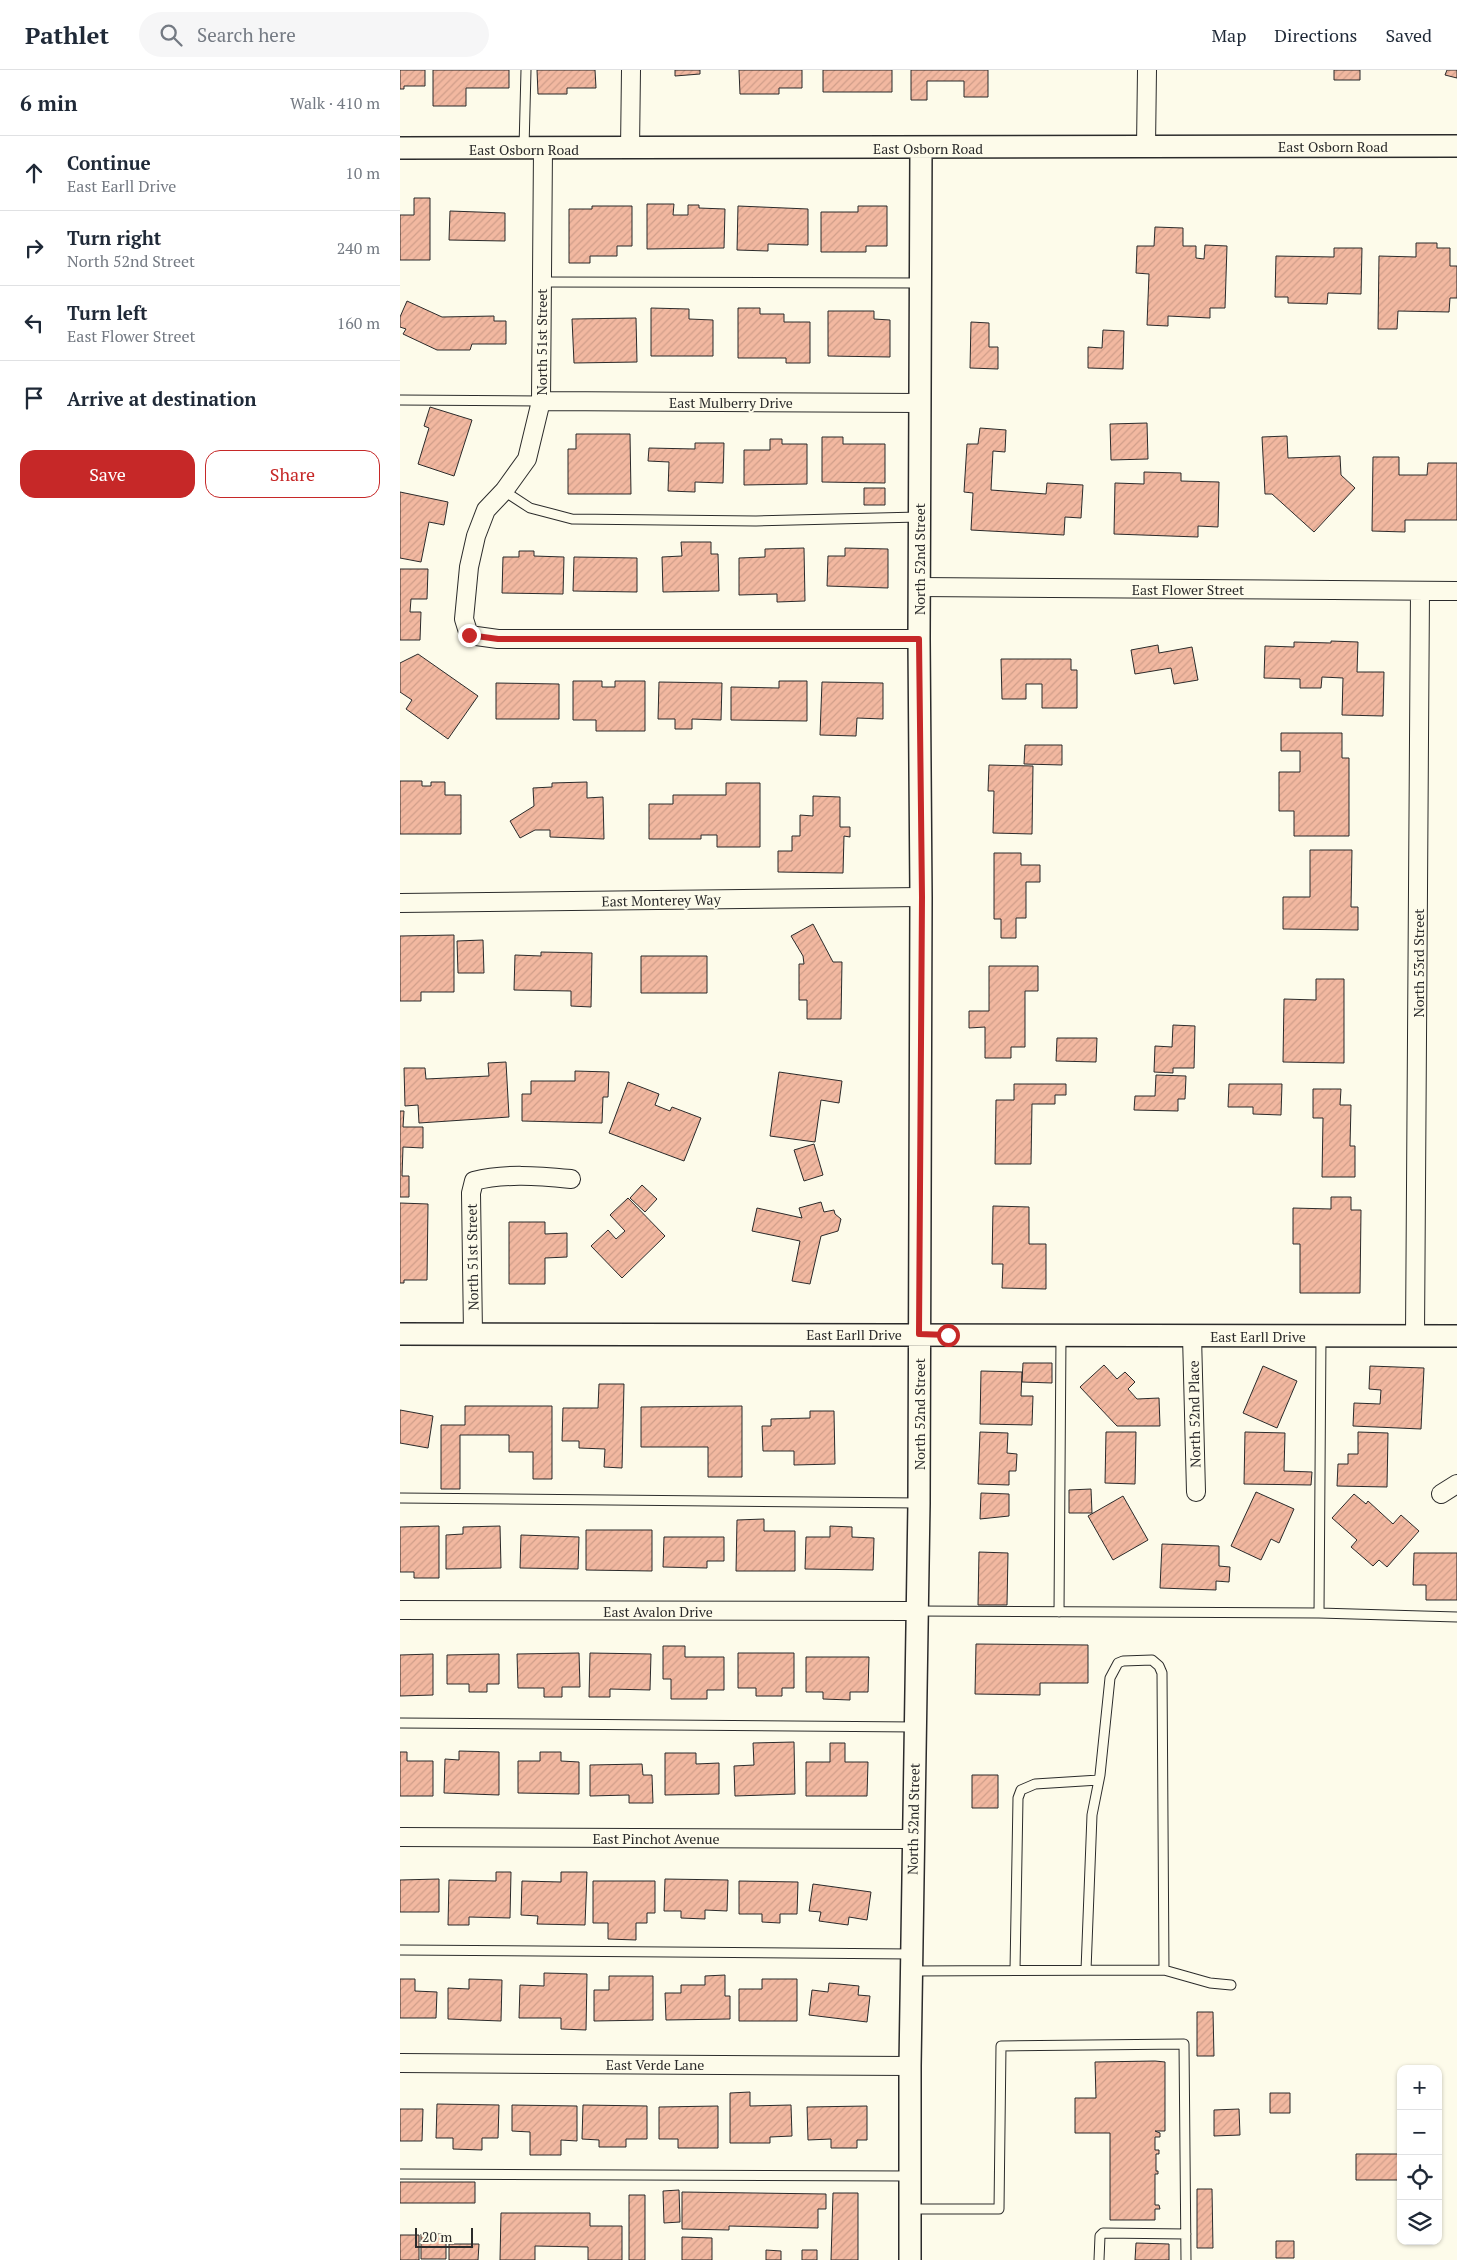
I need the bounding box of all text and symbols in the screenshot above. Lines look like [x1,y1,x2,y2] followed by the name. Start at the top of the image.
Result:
[139,12,489,57] search box
[25,19,109,51] text: Pathlet
[157,21,185,49] icon: search
[197,22,296,47] text: Search here
[1211,23,1246,47] text: Map
[1274,23,1357,47] text: Directions
[1385,23,1432,47] text: Saved
[20,89,77,117] text: 6 min
[290,92,380,114] text: Walk · 410 m
[1278,137,1388,156] street label: East Osborn Road
[873,139,983,158] street label: East Osborn Road
[469,140,579,159] street label: East Osborn Road
[67,150,151,175] text: Continue
[20,159,48,187] icon: ahead
[345,162,380,184] text: 10 m
[67,175,176,197] text: East Earll Drive
[67,225,161,250] text: Turn right
[20,234,48,262] icon: right
[337,237,380,259] text: 240 m
[67,250,195,272] text: North 52nd Street
[532,288,551,396] street label: North 51st Street
[67,300,148,325] text: Turn left
[20,309,48,337] icon: left
[337,312,380,334] text: 160 m
[67,325,196,347] text: East Flower Street
[20,384,48,412] icon: arrive
[67,386,256,411] text: Arrive at destination
[669,393,793,412] street label: East Mulberry Drive
[20,450,195,498] button: Save
[205,450,380,498] button: Share
[910,502,929,615] street label: North 52nd Street
[1132,580,1245,599] street label: East Flower Street
[458,624,481,647] route end
[601,889,722,911] street label: East Monterey Way
[1409,908,1428,1018] street label: North 53rd Street
[462,1202,482,1311] street label: North 51st Street
[937,1324,960,1347] route start
[806,1325,902,1344] street label: East Earll Drive
[1210,1327,1306,1346] street label: East Earll Drive
[910,1357,929,1470] street label: North 52nd Street
[1184,1360,1204,1468] street label: North 52nd Place
[603,1602,713,1621] street label: East Avalon Drive
[903,1762,923,1875] street label: North 52nd Street
[592,1829,720,1848] street label: East Pinchot Avenue
[606,2055,704,2074] street label: East Verde Lane
[1397,2065,1442,2245] map controls
[1397,2065,1442,2110] button: +
[1397,2110,1442,2155] button: −
[1397,2155,1442,2200] button: locate
[1397,2200,1442,2245] button: layers
[415,2225,472,2248] scale bar
[422,2227,452,2246] text: 20 m

